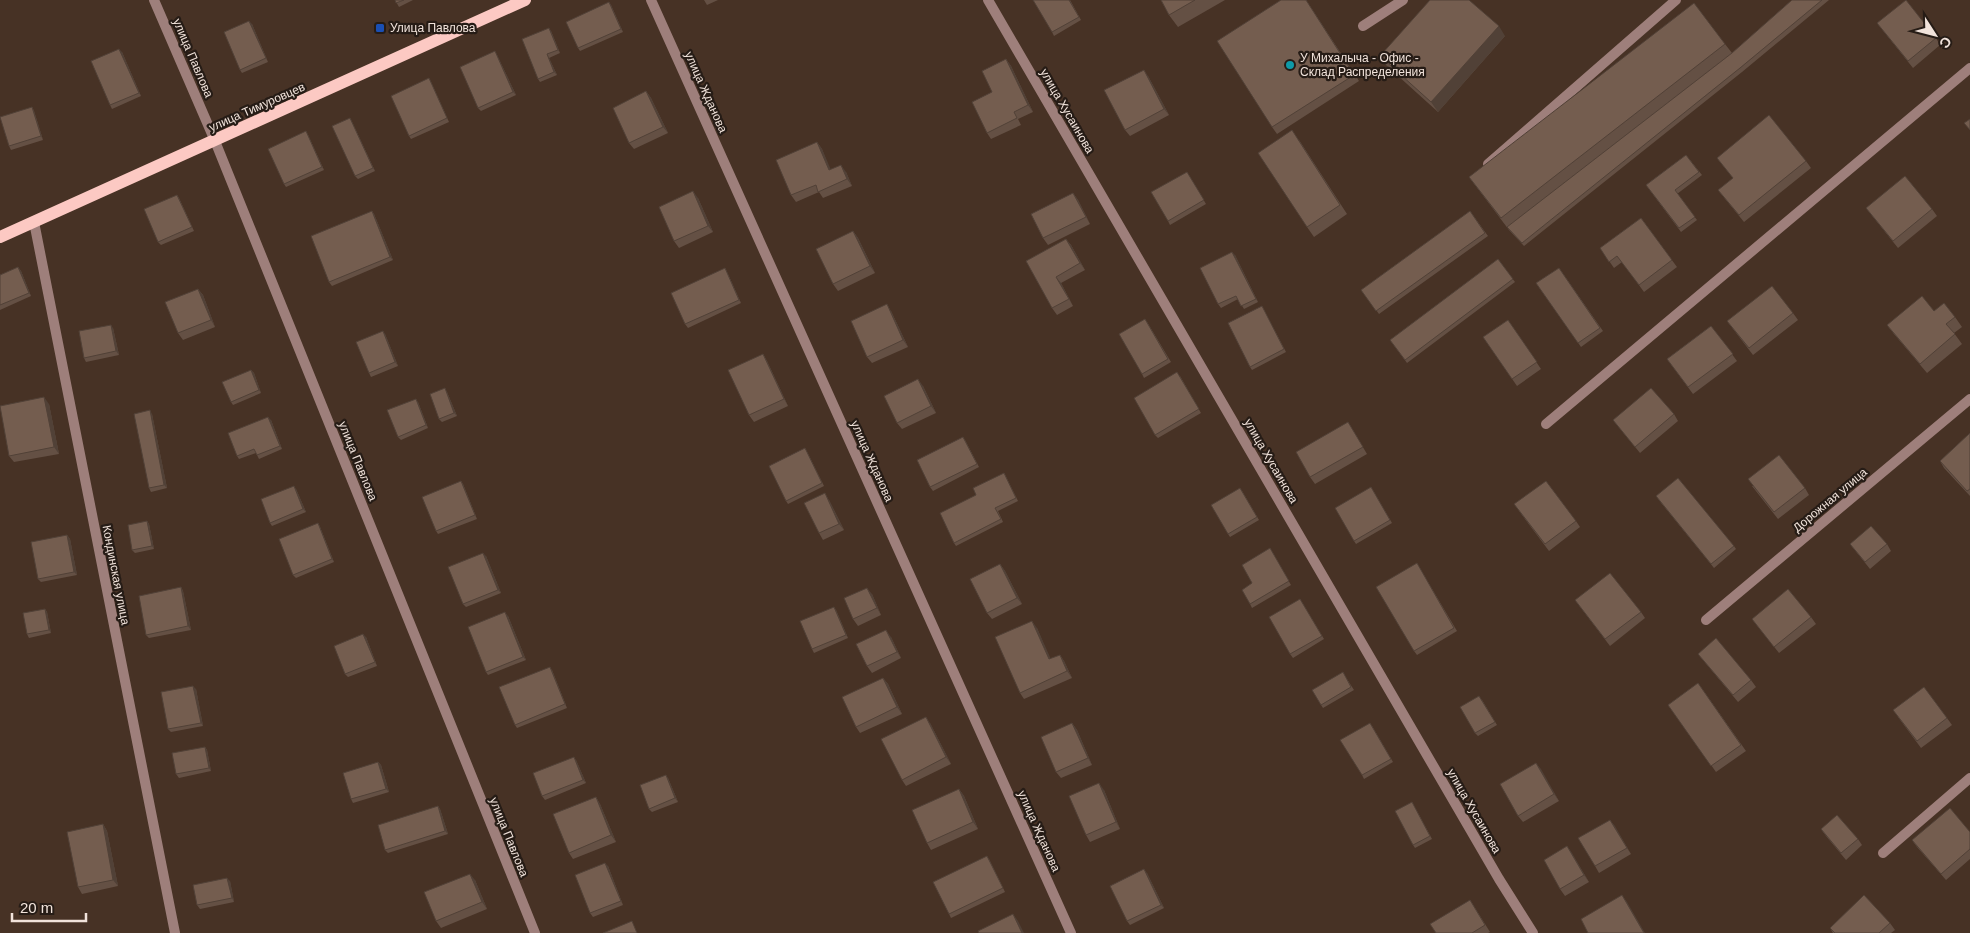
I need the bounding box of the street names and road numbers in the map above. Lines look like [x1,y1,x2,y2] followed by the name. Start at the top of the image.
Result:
[170,16,216,100] street label: улица Павлова
[682,49,730,135] street label: улица Жданова
[1037,66,1097,156] street label: улица Хусаинова
[207,80,307,134] street label: улица Тимуровцев
[1241,416,1301,506] street label: улица Хусаинова
[848,418,896,504] street label: улица Жданова
[336,419,380,503] street label: улица Павлова
[1790,465,1870,535] street label: Дорожная улица
[99,524,133,627] street label: Кондинская улица
[1444,766,1504,856] street label: улица Хусаинова
[1015,788,1063,874] street label: улица Жданова
[487,795,531,879] street label: улица Павлова

